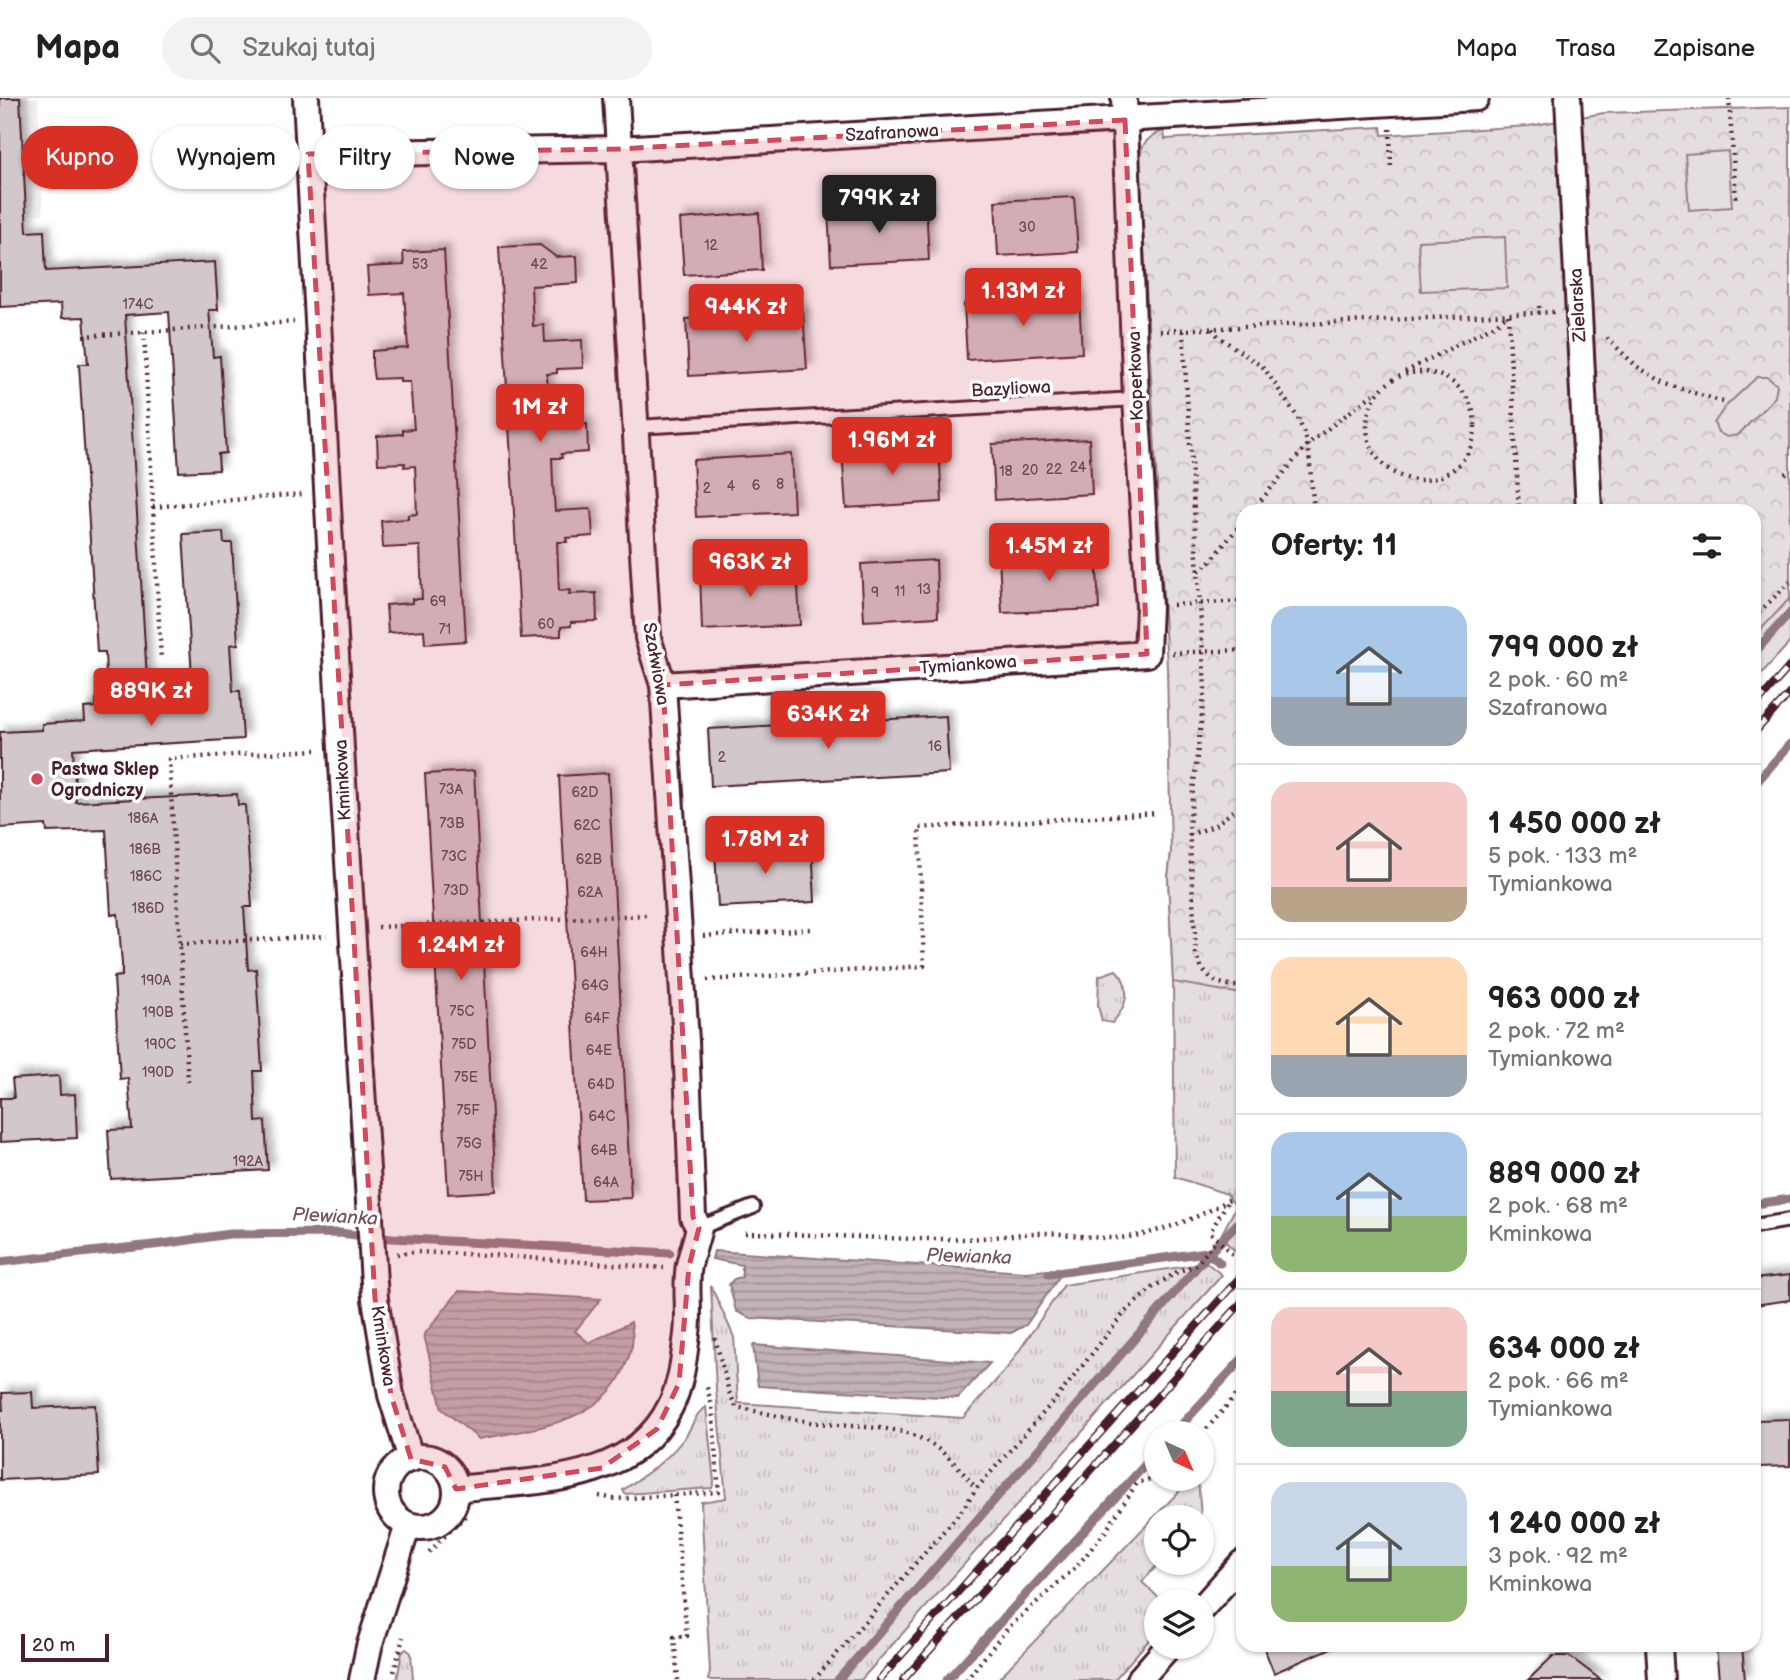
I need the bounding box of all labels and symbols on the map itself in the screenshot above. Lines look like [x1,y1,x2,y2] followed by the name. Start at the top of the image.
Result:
[845,120,939,146] street label: Szafranowa
[814,176,944,235] pin: 799K zł
[1019,219,1035,236] house number: 30
[704,237,719,254] house number: 12
[412,256,428,273] house number: 53
[531,256,548,273] house number: 42
[1566,267,1590,344] street label: Zielarska
[951,268,1095,328] pin: 1.13M zł
[681,285,811,344] pin: 944K zł
[123,296,153,313] house number: 174C
[1124,331,1148,421] street label: Koperkowa
[971,376,1051,402] street label: Bazyliowa
[491,384,589,444] pin: 1M zł
[820,418,964,477] pin: 1.96M zł
[1070,459,1087,476] house number: 24
[1046,461,1063,478] house number: 22
[1022,462,1038,479] house number: 20
[999,463,1013,480] house number: 18
[776,476,784,493] house number: 8
[752,477,761,494] house number: 6
[727,478,736,495] house number: 4
[703,480,712,497] house number: 2
[977,524,1121,583] pin: 1.45M zł
[685,540,815,599] pin: 963K zł
[917,581,931,598] house number: 13
[895,583,905,600] house number: 11
[871,584,879,601] house number: 9
[430,593,446,610] house number: 69
[538,616,554,633] house number: 60
[439,621,451,638] house number: 71
[638,621,674,707] street label: Szałwiowa
[919,651,1017,679] street label: Tymiankowa
[86,668,216,728] pin: 889K zł
[763,692,893,751] pin: 634K zł
[928,738,942,755] house number: 16
[330,739,356,821] street label: Kminkowa
[718,749,727,766] house number: 2
[51,759,159,801] place label: Pastwa Sklep Ogrodniczy
[29,771,45,787] marker: Pastwa Sklep Ogrodniczy
[439,781,463,798] house number: 73A
[571,784,599,801] house number: 62D
[128,810,159,827] house number: 186A
[439,815,465,832] house number: 73B
[693,816,837,876] pin: 1.78M zł
[574,817,600,834] house number: 62C
[129,841,161,858] house number: 186B
[441,848,467,865] house number: 73C
[576,851,603,868] house number: 62B
[130,868,162,885] house number: 186C
[443,882,469,899] house number: 73D
[577,884,603,901] house number: 62A
[132,900,164,917] house number: 186D
[389,922,533,982] pin: 1.24M zł
[580,944,608,961] house number: 64H
[141,972,172,989] house number: 190A
[581,977,609,994] house number: 64G
[450,1003,474,1020] house number: 75C
[142,1004,174,1021] house number: 190B
[584,1010,610,1027] house number: 64F
[144,1036,176,1053] house number: 190C
[451,1036,477,1053] house number: 75D
[586,1042,612,1059] house number: 64E
[142,1064,174,1081] house number: 190D
[454,1069,478,1086] house number: 75E
[587,1076,615,1093] house number: 64D
[456,1102,480,1119] house number: 75F
[588,1108,616,1125] house number: 64C
[456,1135,482,1152] house number: 75G
[591,1142,618,1159] house number: 64B
[233,1153,264,1170] house number: 192A
[458,1168,484,1185] house number: 75H
[593,1174,619,1191] house number: 64A
[292,1203,378,1231] water label: Plewianka
[926,1244,1012,1270] water label: Plewianka
[366,1304,400,1388] street label: Kminkowa
[1144,1421,1214,1491] north arrow
[21,1631,108,1663] scale bar

